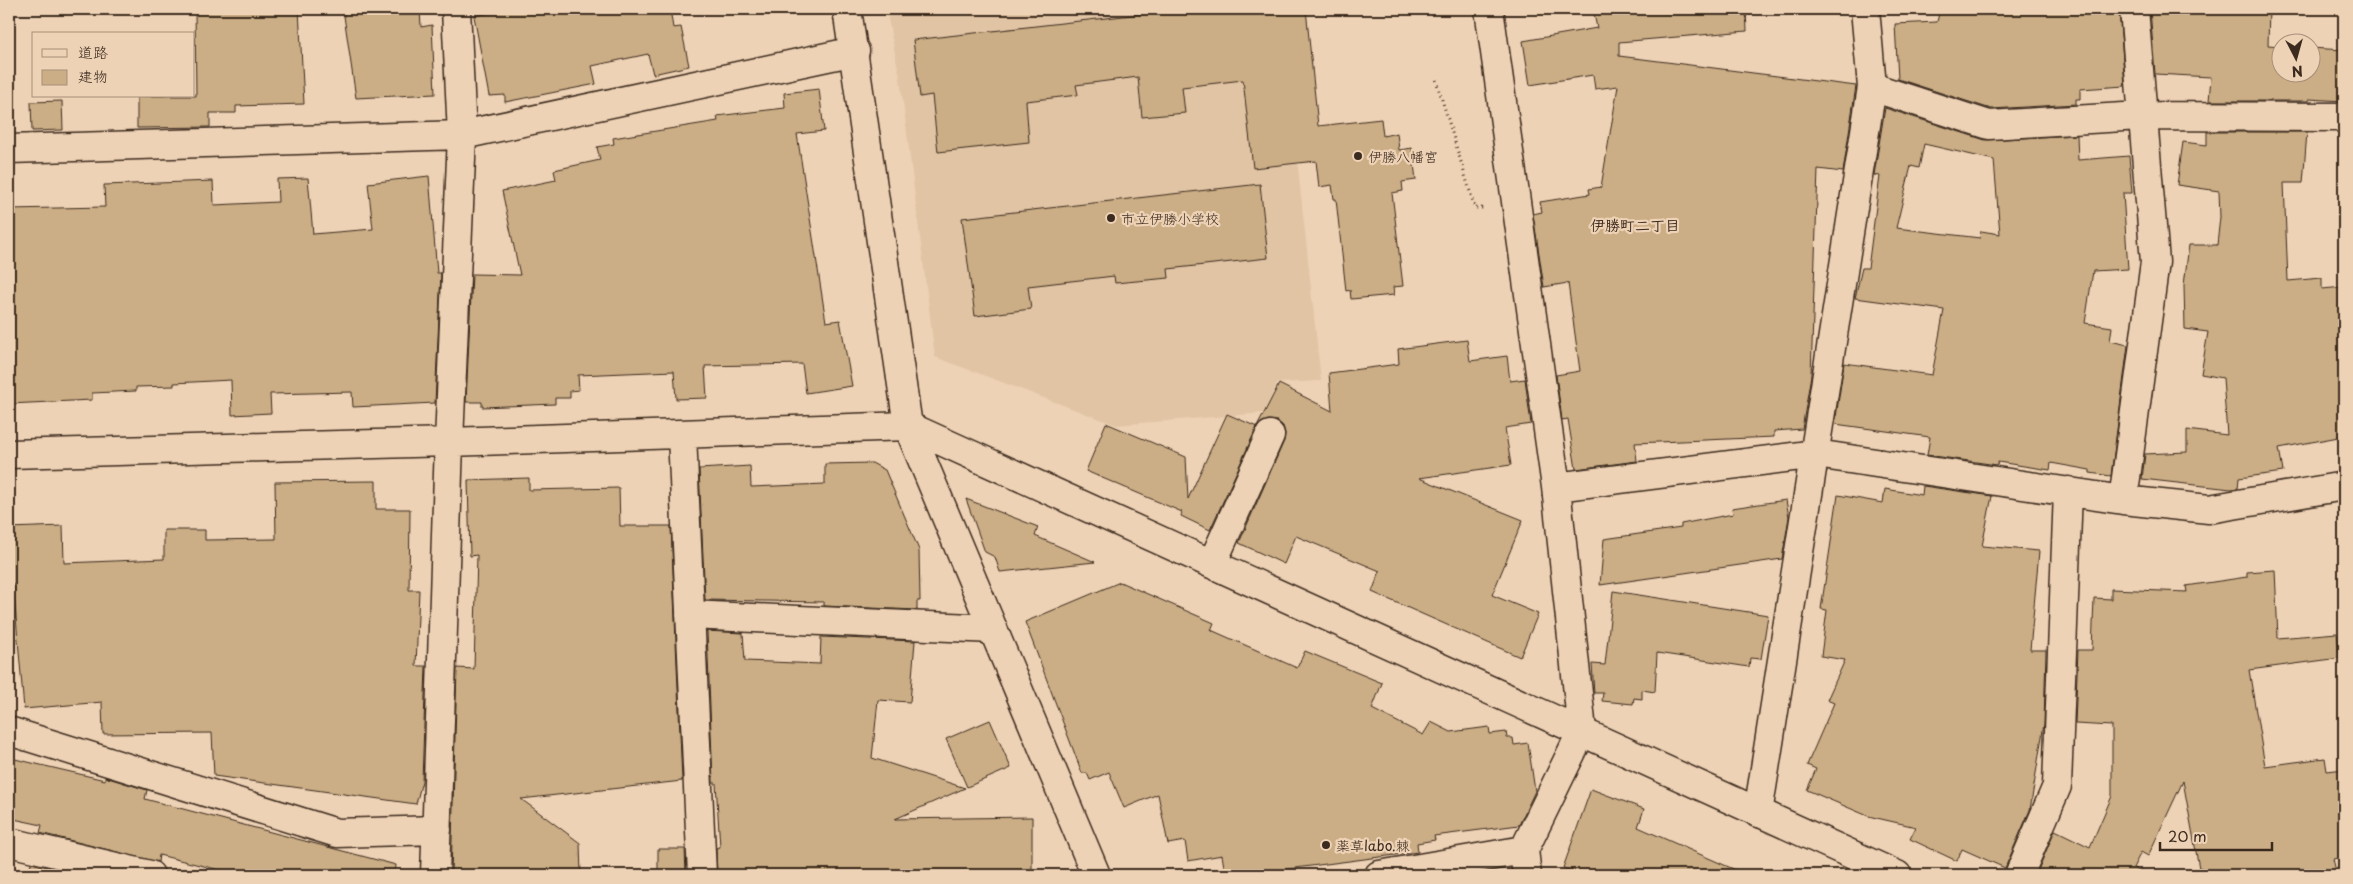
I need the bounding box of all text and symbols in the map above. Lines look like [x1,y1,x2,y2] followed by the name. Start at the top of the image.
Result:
[32,32,195,98] legend
[2270,32,2320,82] north arrow
[78,40,108,63] text: 道路
[2291,60,2304,82] text: N
[78,64,108,87] text: 建物
[1368,146,1438,167] place label: 伊勝八幡宮
[1352,150,1364,162] marker: 伊勝八幡宮
[1121,208,1219,229] place label: 市立伊勝小学校
[1105,212,1117,224] marker: 市立伊勝小学校
[1590,213,1680,236] district label: 伊勝町二丁目
[2160,819,2273,851] scale bar
[2168,824,2207,847] text: 20 m
[1336,835,1410,856] place label: 薬草labo.棘
[1320,839,1332,851] marker: 薬草labo.棘

